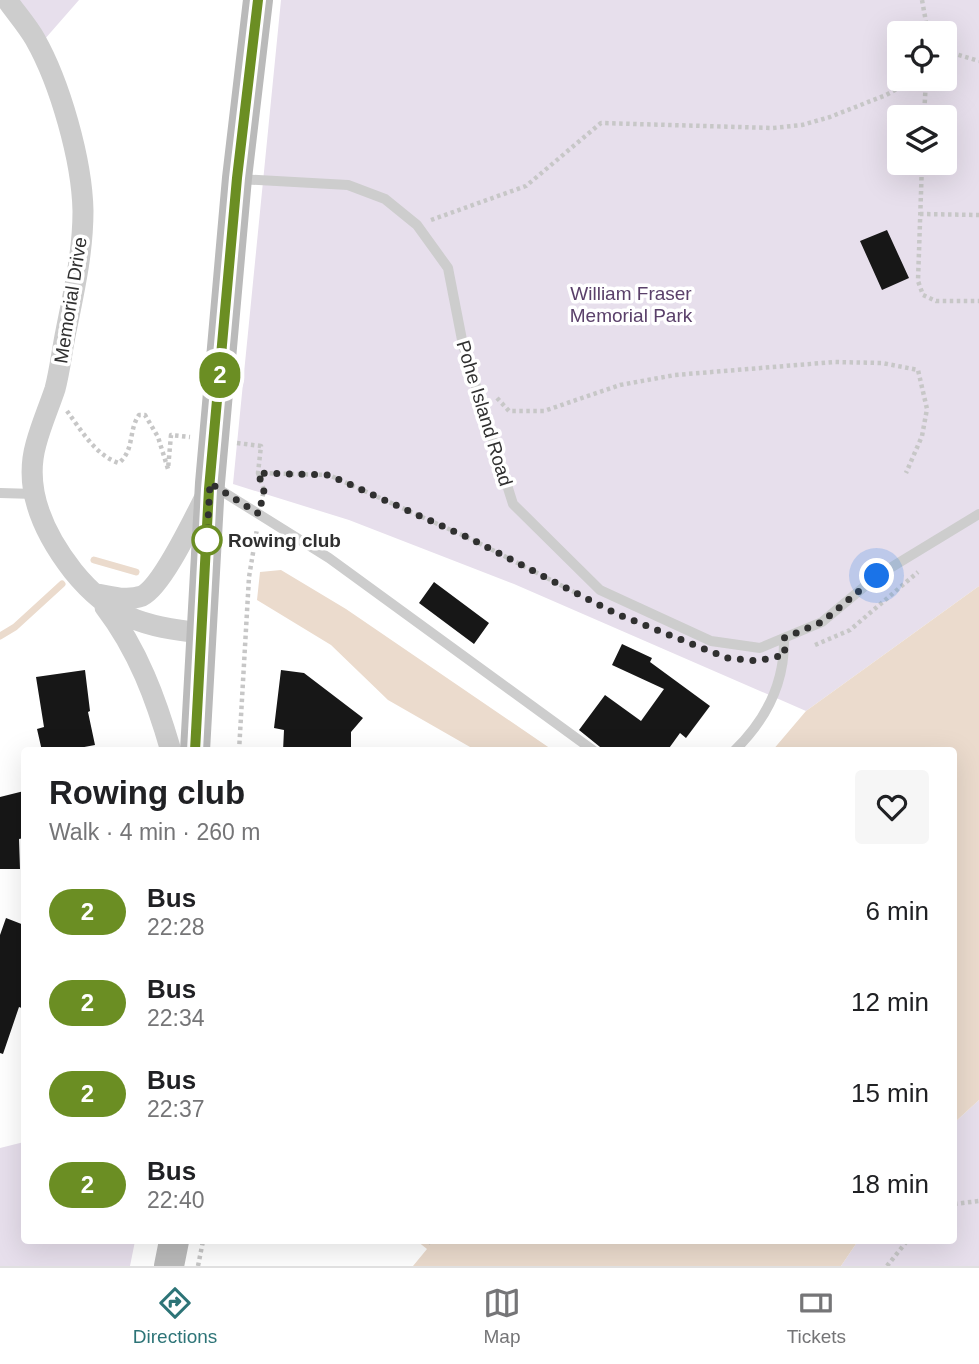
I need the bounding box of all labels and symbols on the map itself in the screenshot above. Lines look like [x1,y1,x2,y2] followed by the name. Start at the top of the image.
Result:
[50,235,91,365] street label: Memorial Drive
[570,283,693,326] park label: William Fraser Memorial Park
[452,338,517,488] street label: Pohe Island Road
[197,352,243,398] line badge: 2
[192,525,222,555] marker: Rowing club
[228,530,341,551] place label: Rowing club
[859,558,894,593] your location

